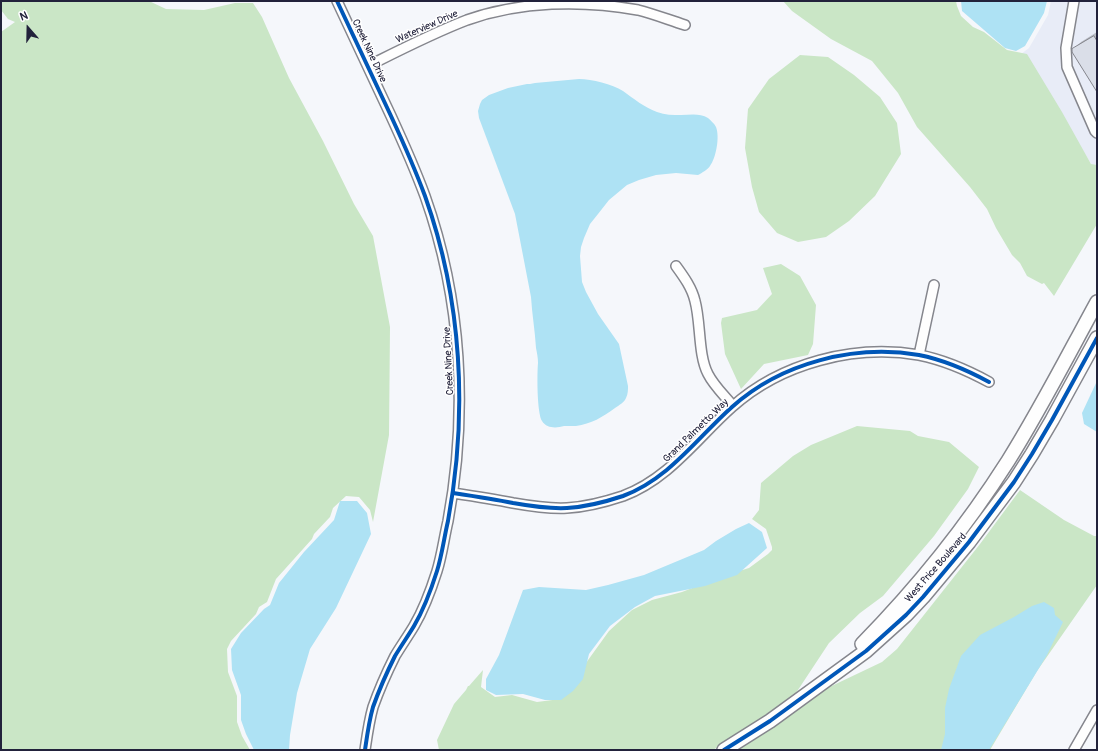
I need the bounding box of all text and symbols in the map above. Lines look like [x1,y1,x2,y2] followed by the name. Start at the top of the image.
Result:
[8,8,48,48] north arrow
[394,8,460,46] street label: Waterview Drive
[18,9,29,24] text: N
[349,18,389,84] street label: Creek Nine Drive
[441,327,457,395] street label: Creek Nine Drive
[661,397,731,465] street label: Grand Palmetto Way
[903,531,969,605] street label: West Price Boulevard

